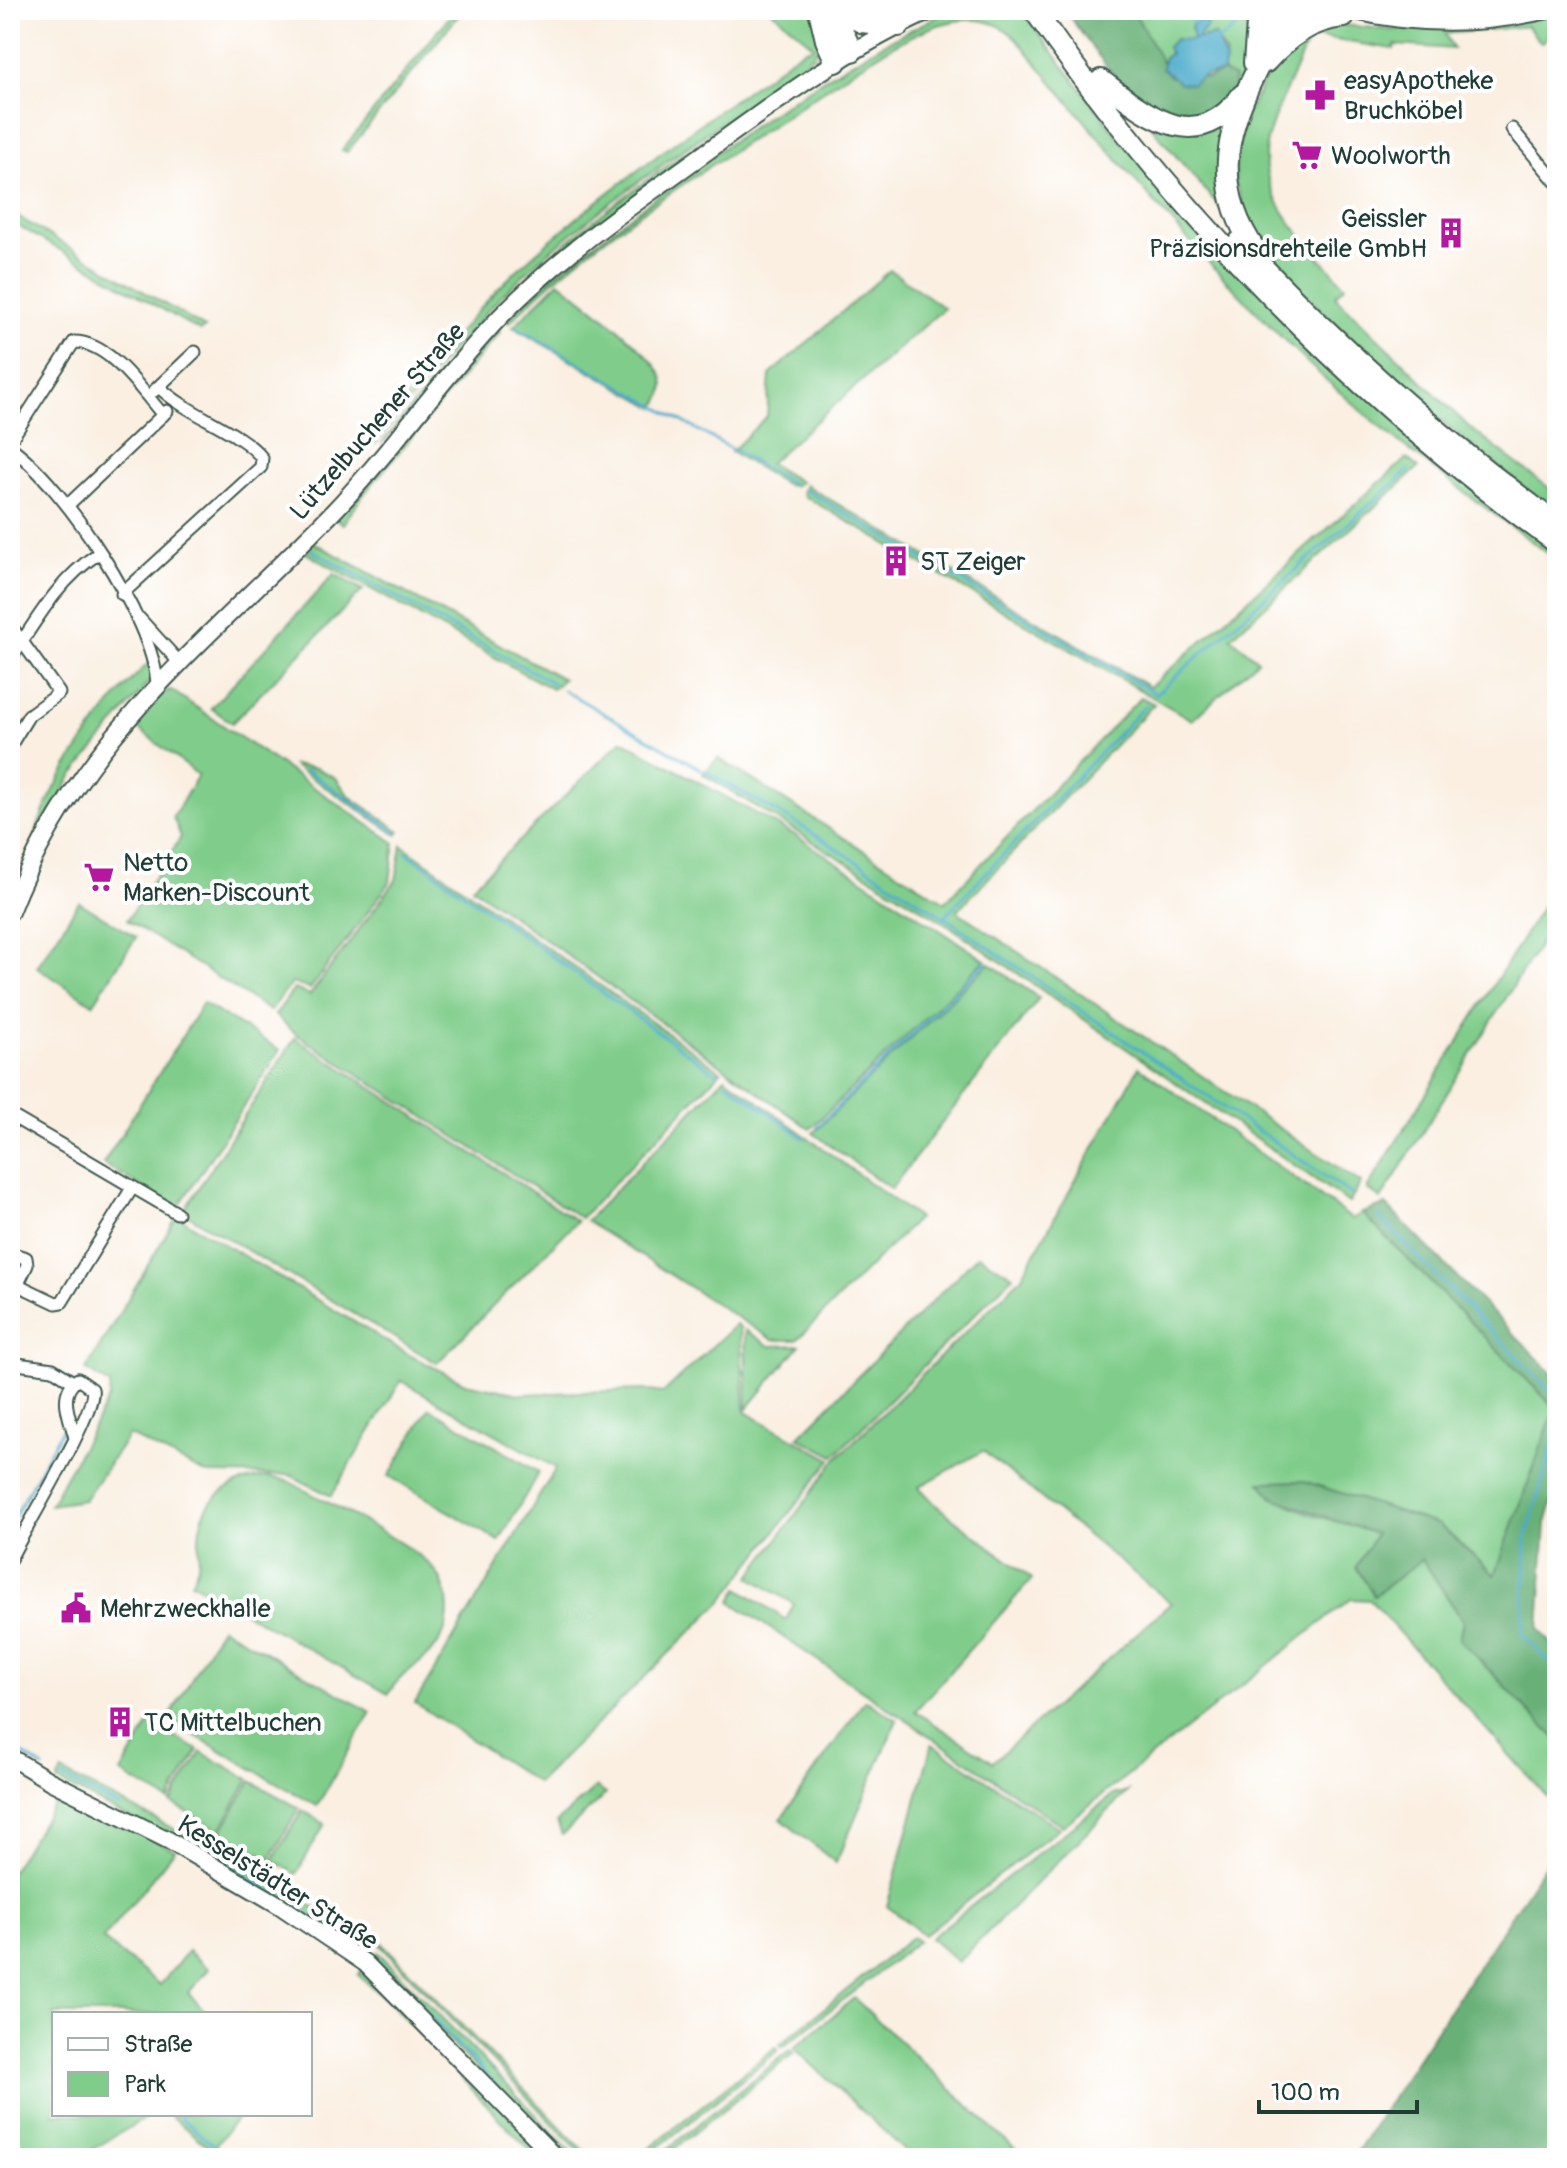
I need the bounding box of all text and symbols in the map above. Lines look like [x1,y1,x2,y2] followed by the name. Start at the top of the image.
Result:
[1344,65,1494,127] place label: easyApotheke Bruchköbel
[1303,78,1337,112] pharmacy icon: easyApotheke Bruchköbel
[1290,138,1324,172] supermarket icon: Woolworth
[1331,140,1451,172] place label: Woolworth
[1149,203,1428,265] place label: Geissler Präzisionsdrehteile GmbH
[1434,216,1468,250] building icon: Geissler Präzisionsdrehteile GmbH
[283,316,472,527] street label: Lützelbuchener Straße
[879,544,913,578] building icon: ST Zeiger
[920,546,1026,578] place label: ST Zeiger
[123,847,310,909] place label: Netto Marken-Discount
[82,860,116,894] supermarket icon: Netto Marken-Discount
[59,1591,93,1625] public building icon: Mehrzweckhalle
[100,1593,271,1625] place label: Mehrzweckhalle
[103,1705,137,1739] building icon: TC Mittelbuchen
[144,1707,322,1739] place label: TC Mittelbuchen
[171,1808,384,1957] street label: Kesselstädter Straße
[52,2012,312,2116] legend
[124,2030,192,2059] text: Straße
[1259,2064,1417,2114] scale bar
[124,2070,166,2099] text: Park
[1271,2078,1340,2107] text: 100 m

